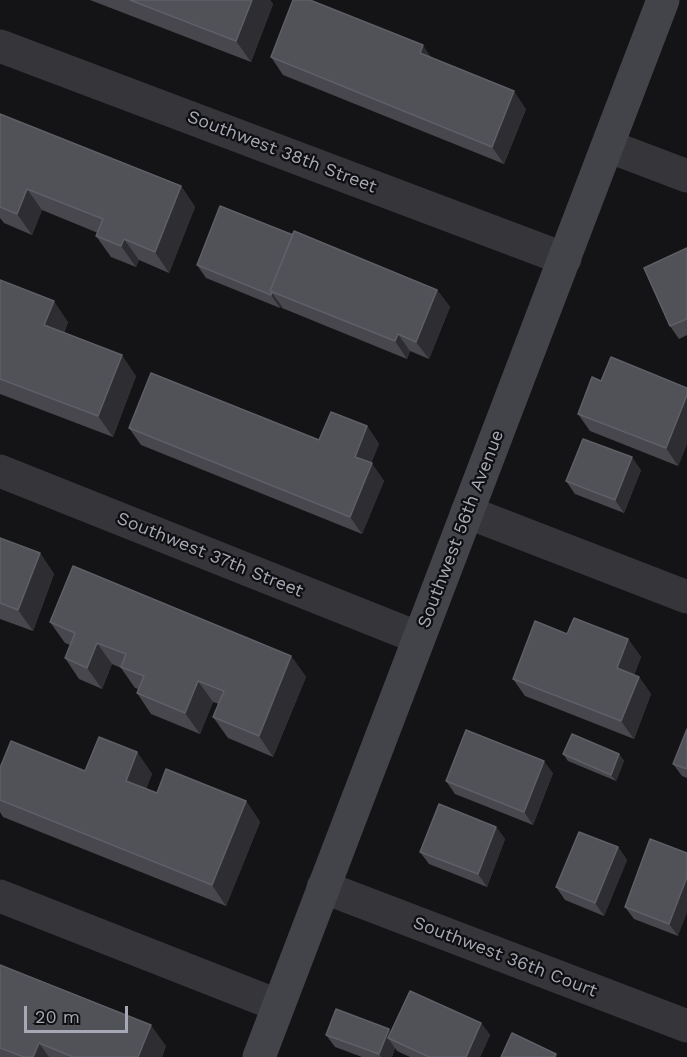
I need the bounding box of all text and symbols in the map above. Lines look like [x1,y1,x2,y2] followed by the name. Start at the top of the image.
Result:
[184,106,380,198] street label: Southwest 38th Street
[413,427,509,631] street label: Southwest 56th Avenue
[114,508,306,602] street label: Southwest 37th Street
[410,912,600,1002] street label: Southwest 36th Court
[27,994,130,1032] scale bar
[35,1006,80,1027] text: 20 m

